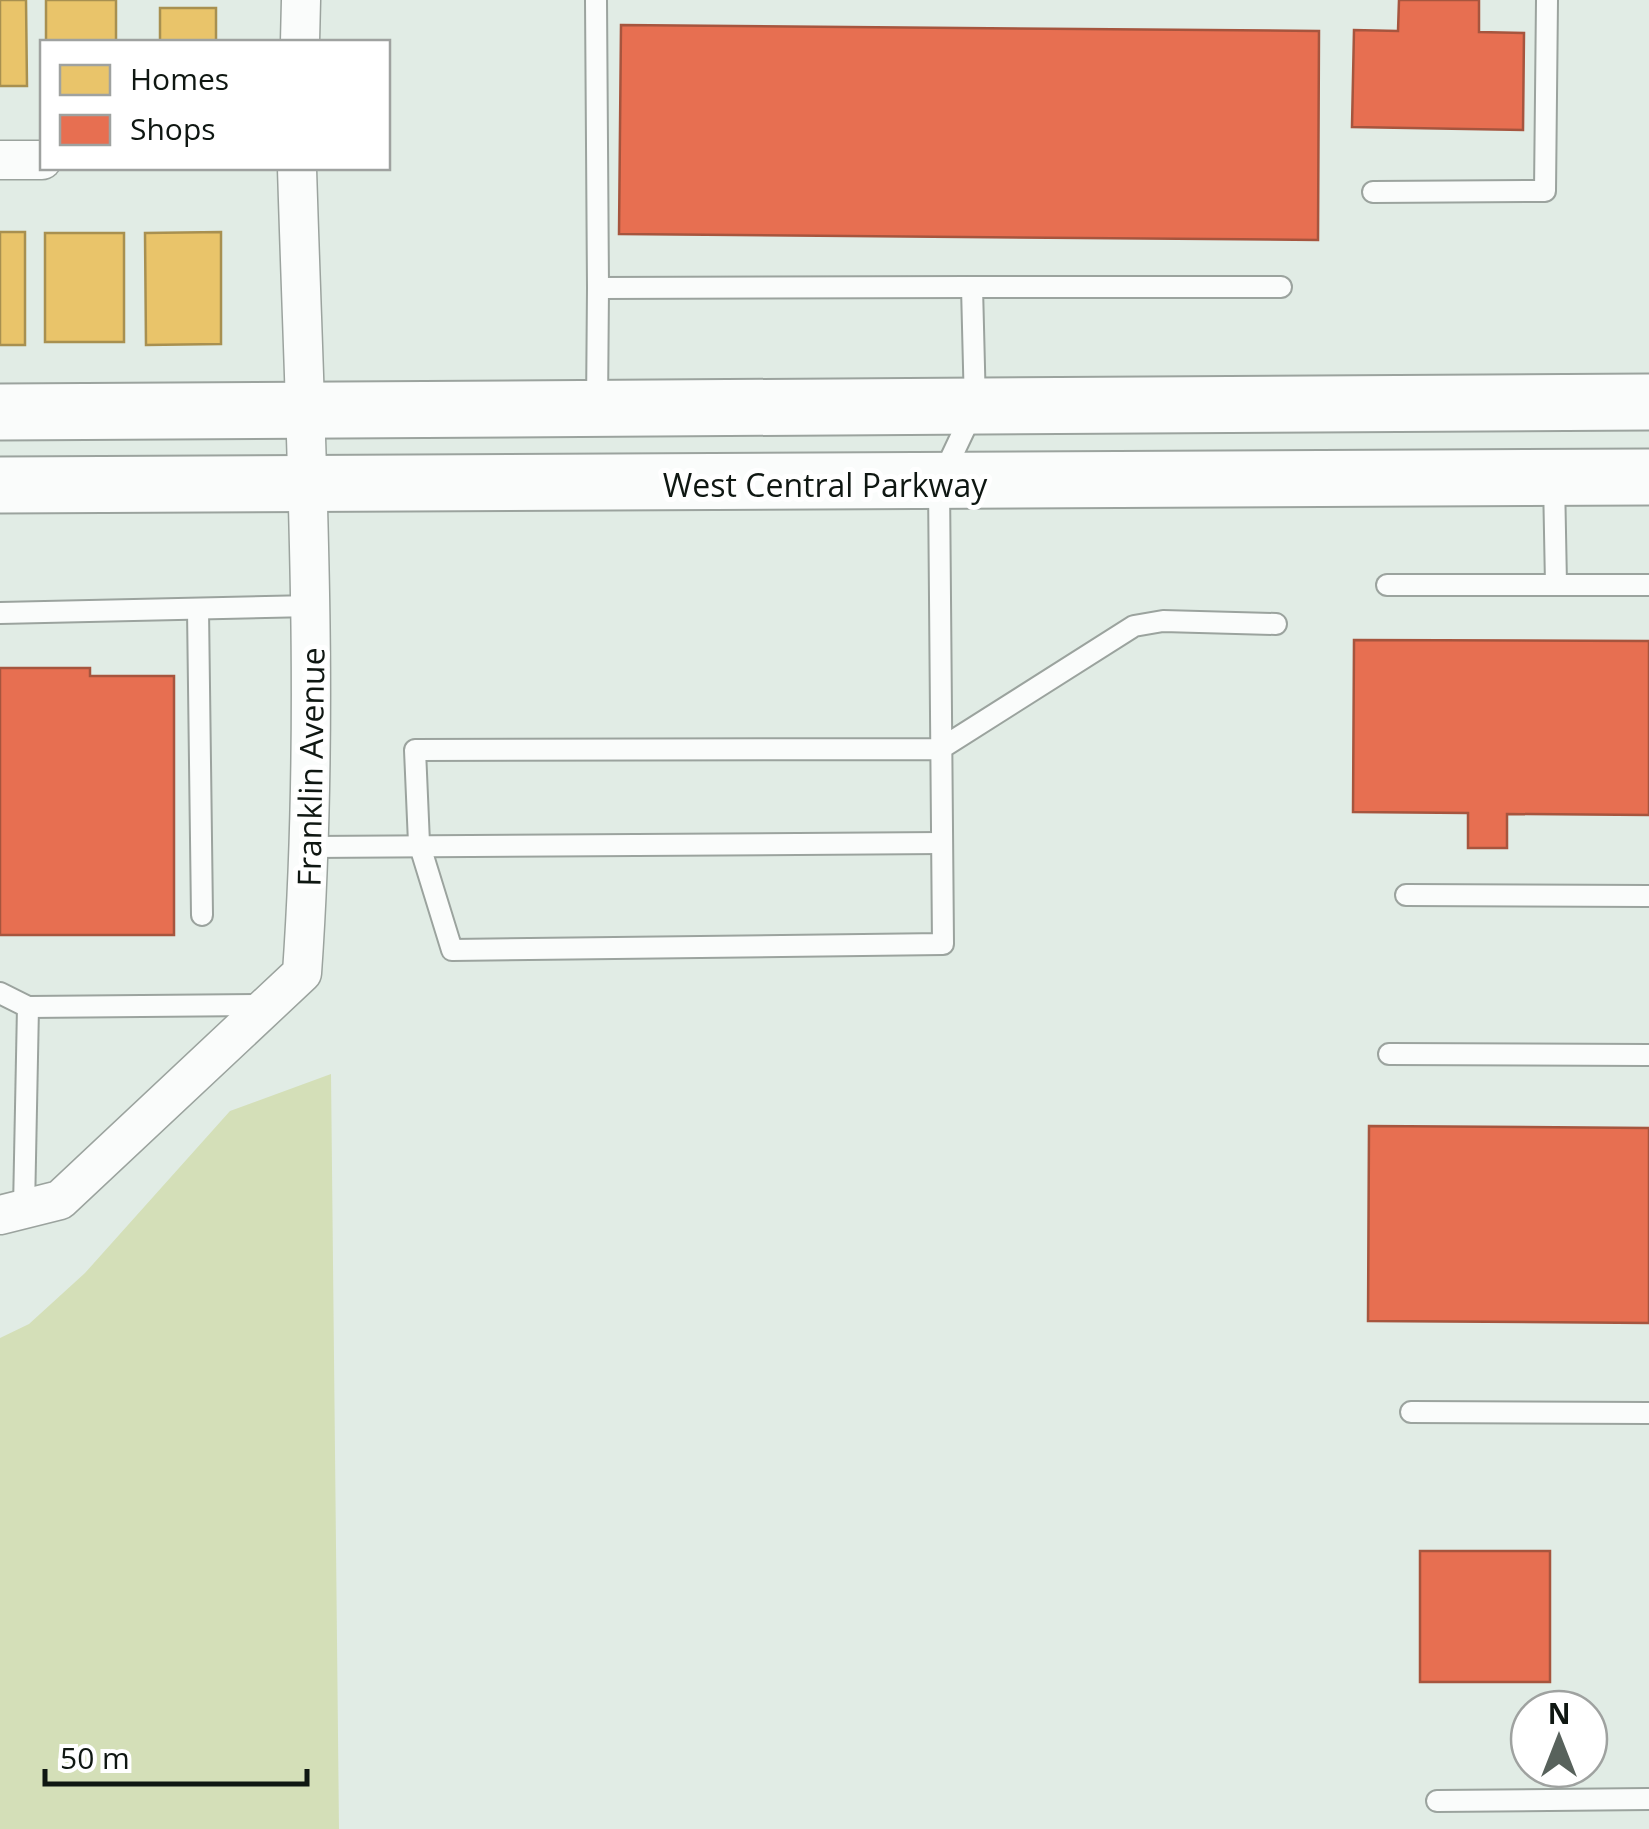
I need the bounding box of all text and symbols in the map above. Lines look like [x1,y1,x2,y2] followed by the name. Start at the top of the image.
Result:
[40,40,390,170] legend
[130,58,229,99] text: Homes
[130,108,216,149] text: Shops
[663,463,988,506] street label: West Central Parkway
[286,647,334,887] street label: Franklin Avenue
[1509,1689,1609,1789] north arrow
[1548,1694,1570,1732] text: N
[45,1724,308,1786] scale bar
[60,1737,130,1778] text: 50 m

